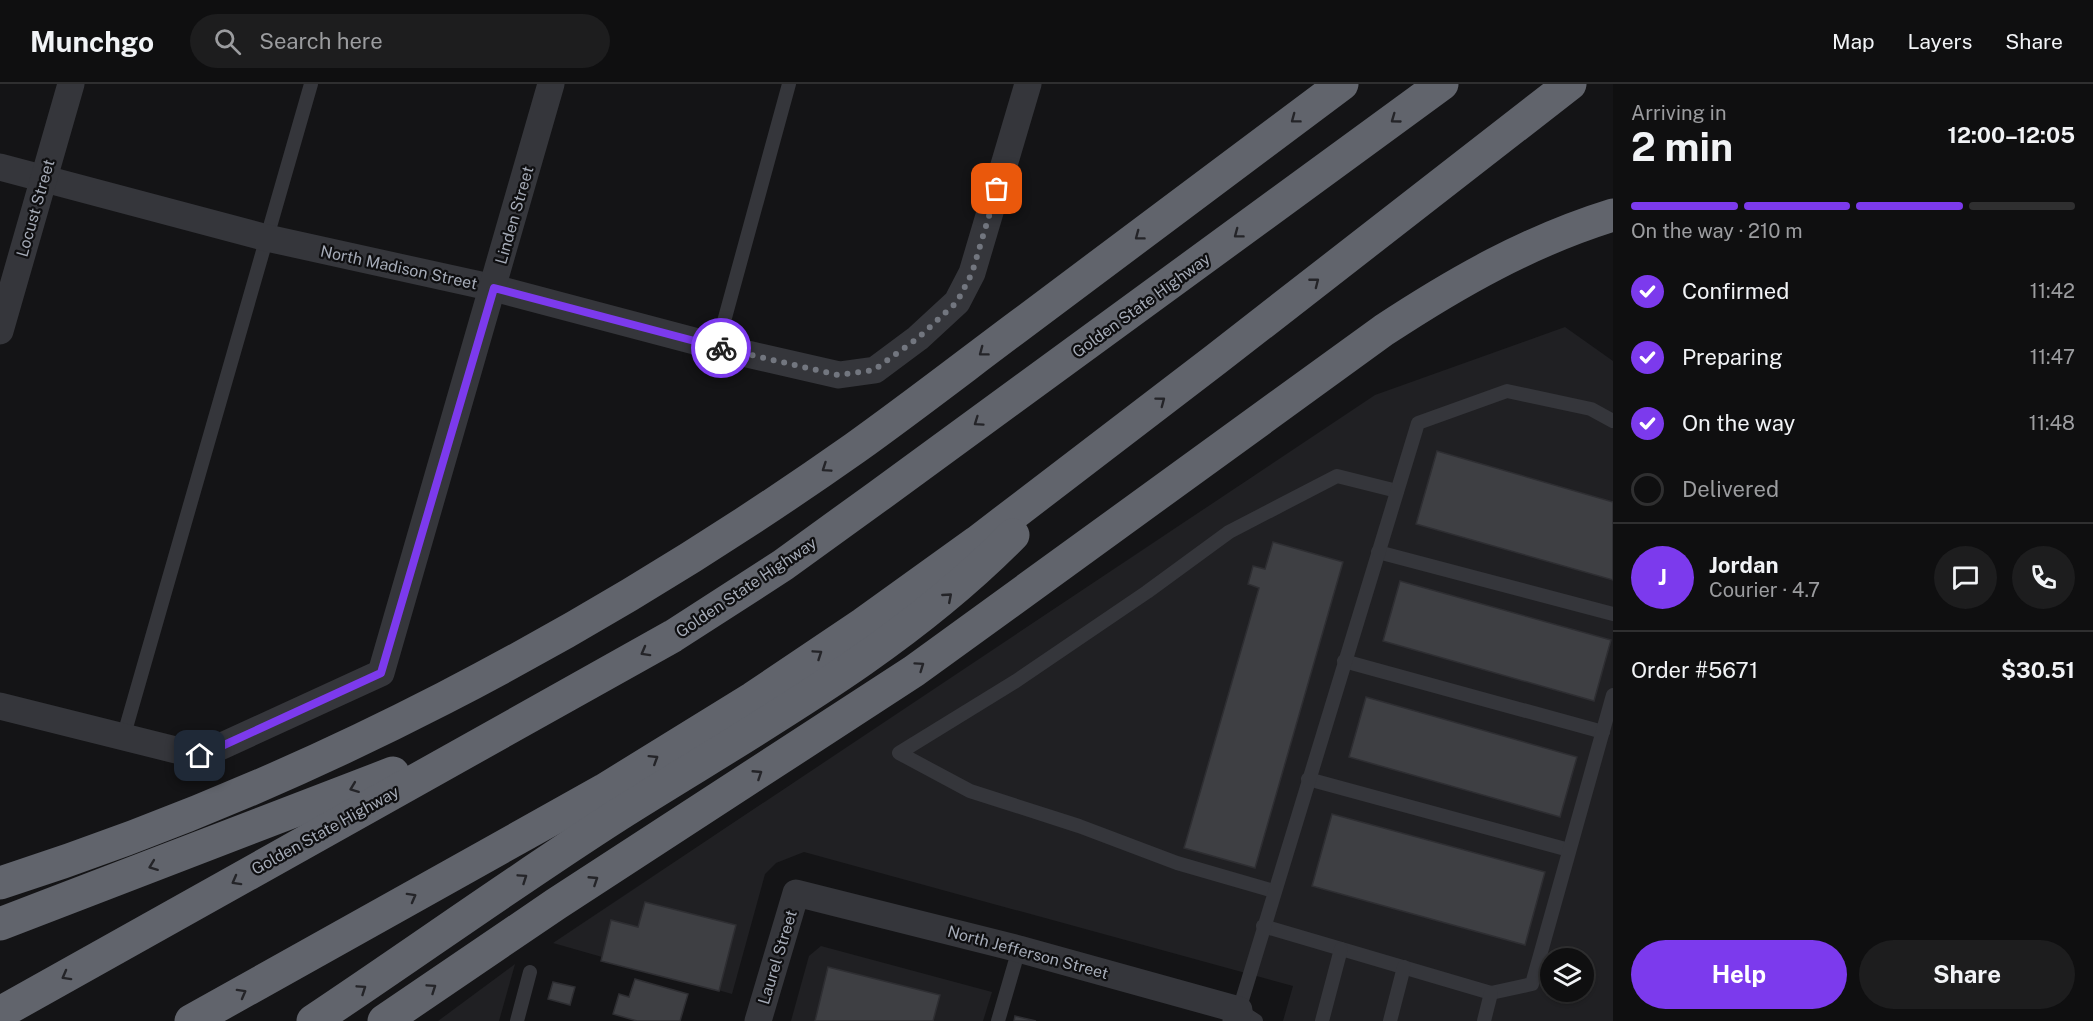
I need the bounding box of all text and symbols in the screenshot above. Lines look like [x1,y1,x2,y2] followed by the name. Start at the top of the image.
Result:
[190,14,610,68] search box
[30,25,154,58] text: Munchgo
[211,25,244,58] icon: search
[259,28,383,54] text: Search here
[1832,29,1875,54] text: Map
[1908,29,1972,54] text: Layers
[2005,29,2063,54] text: Share
[1631,101,1726,125] text: Arriving in
[1391,111,1402,122] one-way arrow
[1291,112,1302,123] one-way arrow
[1948,122,2075,148] text: 12:00–12:05
[1631,124,1733,170] text: 2 min
[12,157,58,259] street label: Locust Street
[971,163,1022,214] pin
[491,164,538,266] street label: Linden Street
[980,172,1013,205] icon: bag
[1631,219,1803,243] text: On the way · 210 m
[1233,226,1244,237] one-way arrow
[1135,228,1146,239] one-way arrow
[319,242,479,293] street label: North Madison Street
[1069,249,1214,362] street label: Golden State Highway
[1631,275,1664,308] icon: check
[1682,278,1789,304] text: Confirmed
[1308,279,1319,290] one-way arrow
[2030,279,2075,303] text: 11:42
[691,318,751,378] courier
[705,332,738,365] icon: bike
[1631,341,1664,374] icon: check
[1682,344,1783,370] text: Preparing
[978,345,989,356] one-way arrow
[2030,345,2075,369] text: 11:47
[1154,398,1165,409] one-way arrow
[1631,407,1664,440] icon: check
[1682,410,1795,436] text: On the way
[2029,411,2075,435] text: 11:48
[973,415,984,426] one-way arrow
[821,461,832,472] one-way arrow
[1682,476,1779,502] text: Delivered
[672,533,821,642] street label: Golden State Highway
[1934,546,1997,609] button: chat
[2012,546,2075,609] button: phone
[1709,552,1778,578] text: Jordan
[1658,564,1667,590] text: J
[1709,578,1820,602] text: Courier · 4.7
[941,593,952,604] one-way arrow
[640,644,651,656] one-way arrow
[811,650,822,661] one-way arrow
[1631,657,1758,683] text: Order #5671
[2001,657,2075,683] text: $30.51
[914,662,925,673] one-way arrow
[174,730,225,781] pin
[183,739,216,772] icon: home
[648,755,658,767] one-way arrow
[752,770,762,782] one-way arrow
[349,781,360,793] one-way arrow
[248,782,403,879] street label: Golden State Highway
[148,859,159,871] one-way arrow
[232,873,242,885] one-way arrow
[516,874,527,885] one-way arrow
[588,875,598,887] one-way arrow
[406,893,416,904] one-way arrow
[754,908,801,1007] street label: Laurel Street
[945,922,1110,983] street label: North Jefferson Street
[1631,940,1847,1009] button: Help
[1859,940,2075,1009] button: Share
[1540,948,1594,1002] map controls
[1540,948,1594,1002] button: layers
[62,969,72,980] one-way arrow
[356,984,366,996] one-way arrow
[425,984,436,995] one-way arrow
[236,988,246,1000] one-way arrow

